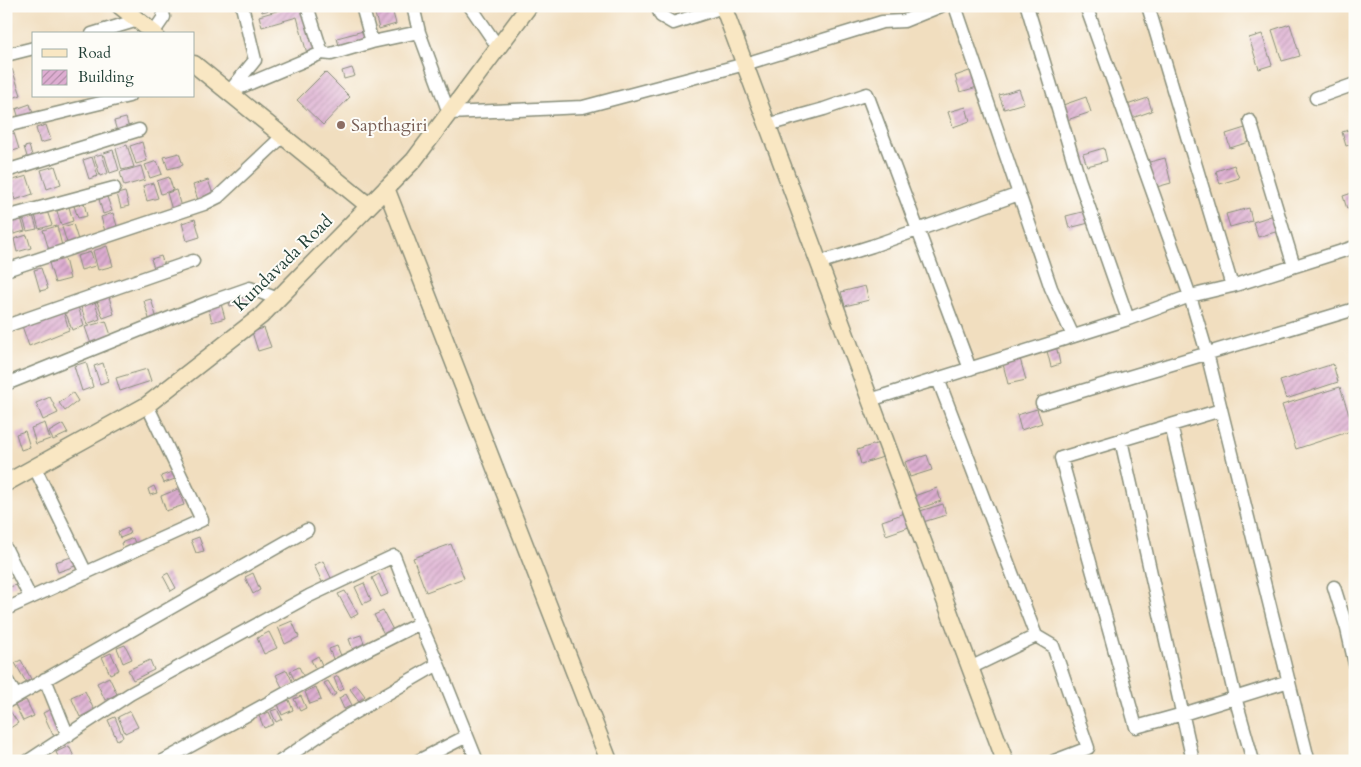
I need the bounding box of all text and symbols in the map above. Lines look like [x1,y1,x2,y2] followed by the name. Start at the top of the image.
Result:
[32,32,195,98] legend
[78,43,111,63] text: Road
[78,67,134,87] text: Building
[351,113,428,138] place label: Sapthagiri
[335,119,347,131] marker: Sapthagiri
[228,209,339,317] street label: Kundavada Road

